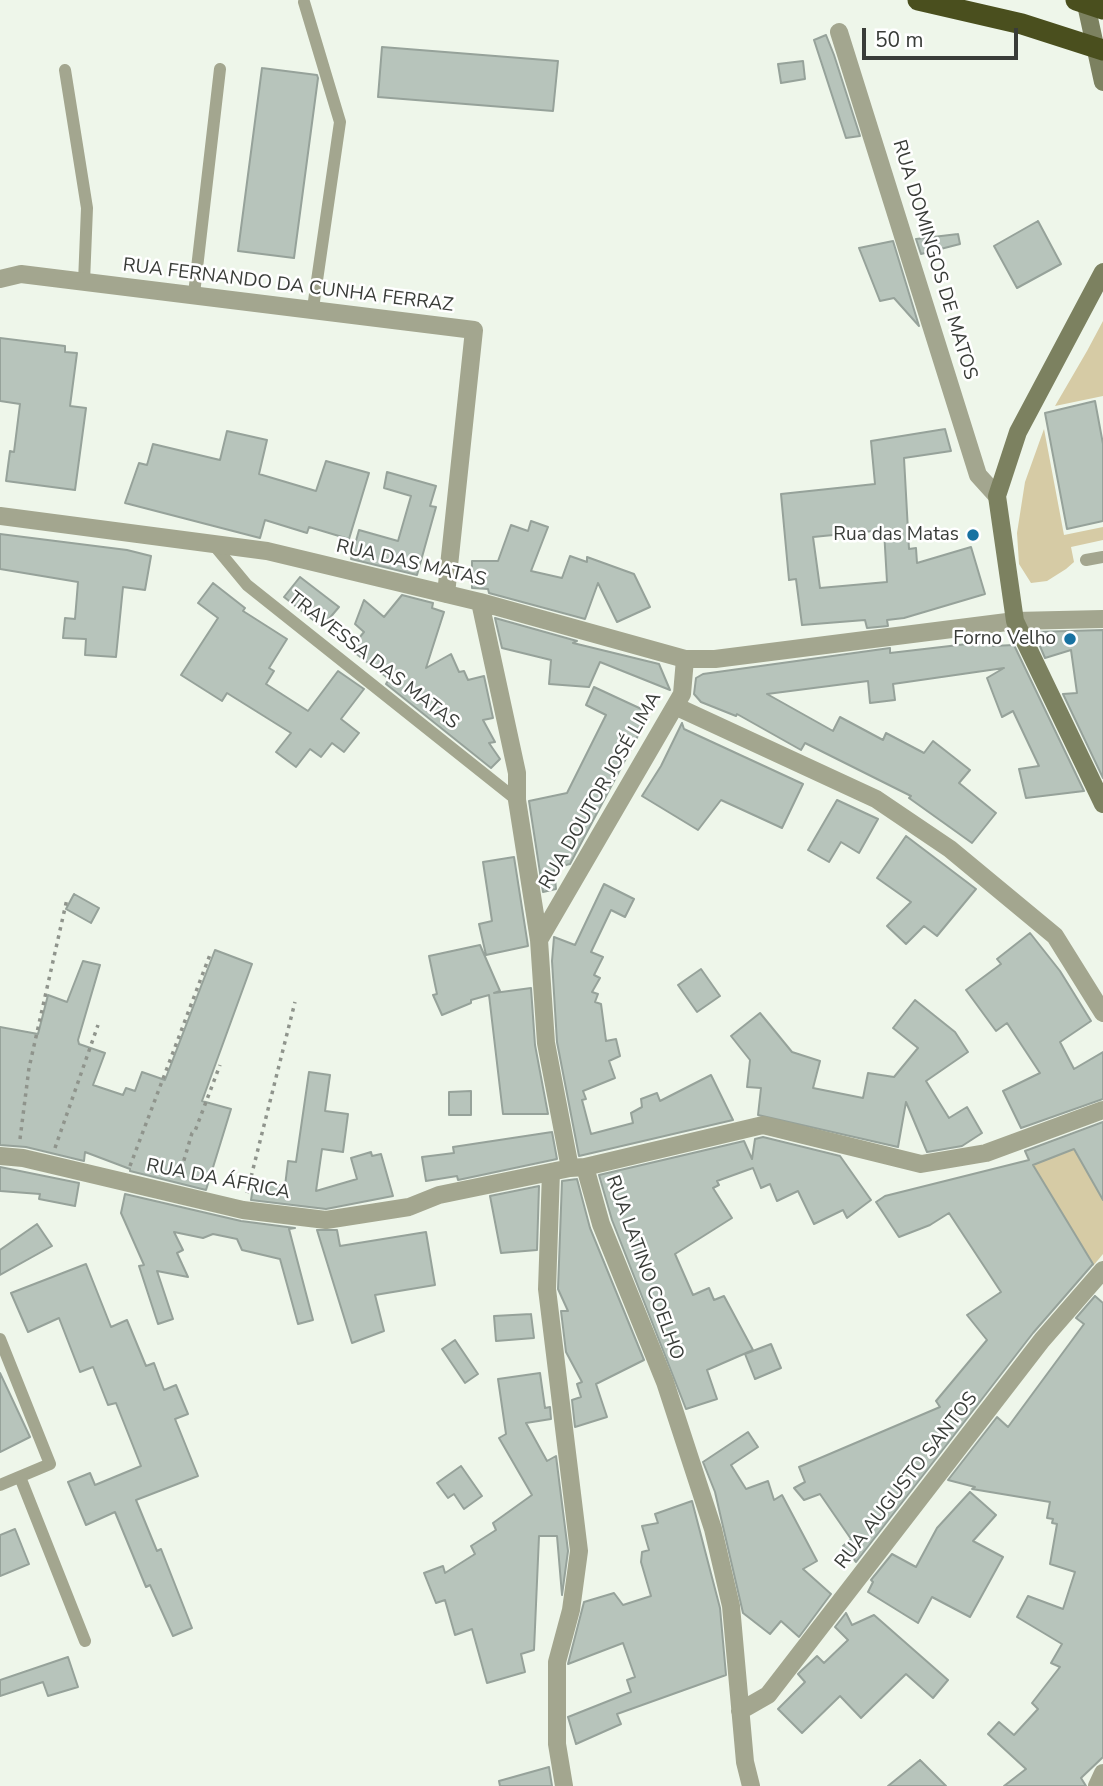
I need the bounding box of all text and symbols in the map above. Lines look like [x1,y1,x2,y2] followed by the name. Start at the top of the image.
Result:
[865,14,1021,58] scale bar
[875,26,924,54] text: 50 m
[887,137,981,383] street label: RUA DOMINGOS DE MATOS
[121,254,455,318] street label: RUA FERNANDO DA CUNHA FERRAZ
[833,524,959,546] place label: Rua das Matas
[965,527,981,543] marker: Rua das Matas
[334,536,488,592] street label: RUA DAS MATAS
[283,587,463,735] street label: TRAVESSA DAS MATAS
[953,628,1056,650] place label: Forno Velho
[1062,631,1078,647] marker: Forno Velho
[535,688,667,894] street label: RUA DOUTOR JOSÉ LIMA
[144,1155,292,1205] street label: RUA DA ÁFRICA
[600,1173,688,1363] street label: RUA LATINO COELHO
[831,1388,983,1574] street label: RUA AUGUSTO SANTOS

